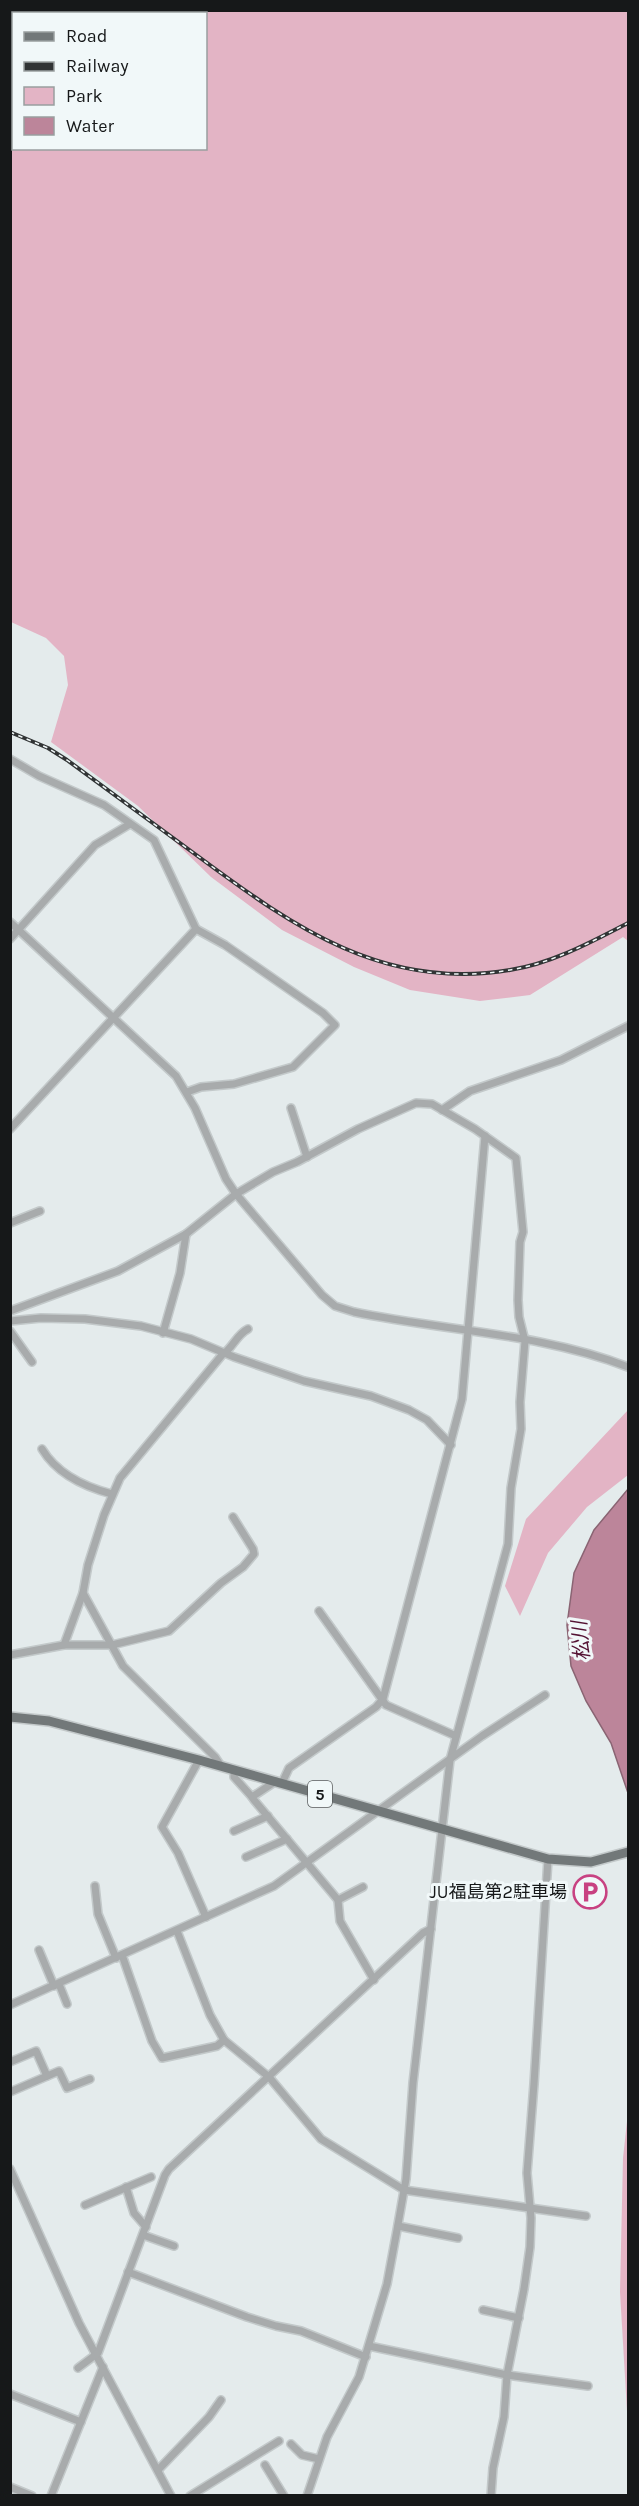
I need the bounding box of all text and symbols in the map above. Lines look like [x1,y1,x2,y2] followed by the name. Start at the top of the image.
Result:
[12,12,207,150] legend
[66,25,107,47] text: Road
[66,55,129,77] text: Railway
[66,85,103,107] text: Park
[66,115,114,137] text: Water
[568,1618,594,1662] water label: 松川
[308,1781,332,1807] road number: 5
[572,1874,608,1910] parking icon: JU福島第2駐車場
[430,1881,567,1903] place label: JU福島第2駐車場

